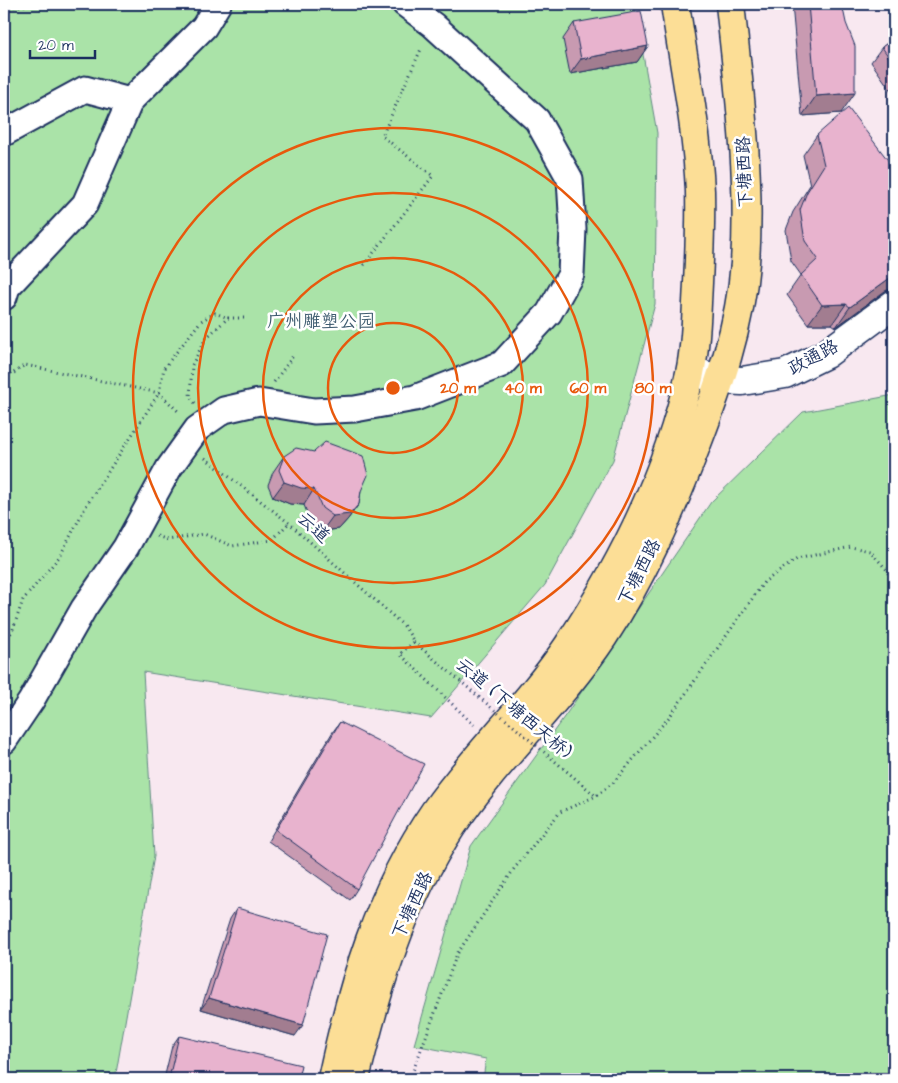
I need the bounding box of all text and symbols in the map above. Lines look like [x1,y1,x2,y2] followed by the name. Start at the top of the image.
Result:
[30,28,95,60] scale bar
[38,35,74,56] text: 20 m
[731,136,758,208] street label: 下塘西路
[267,309,375,334] park label: 广州雕塑公园
[784,334,843,381] street label: 政通路
[439,378,476,399] text: 20 m
[504,378,542,399] text: 40 m
[570,378,607,399] text: 60 m
[635,378,672,399] text: 80 m
[384,379,402,397] centre of rings
[292,506,335,549] street label: 云道
[612,534,667,610] street label: 下塘西路
[450,652,577,765] street label: 云道 (下塘西天桥)
[386,867,439,943] street label: 下塘西路

